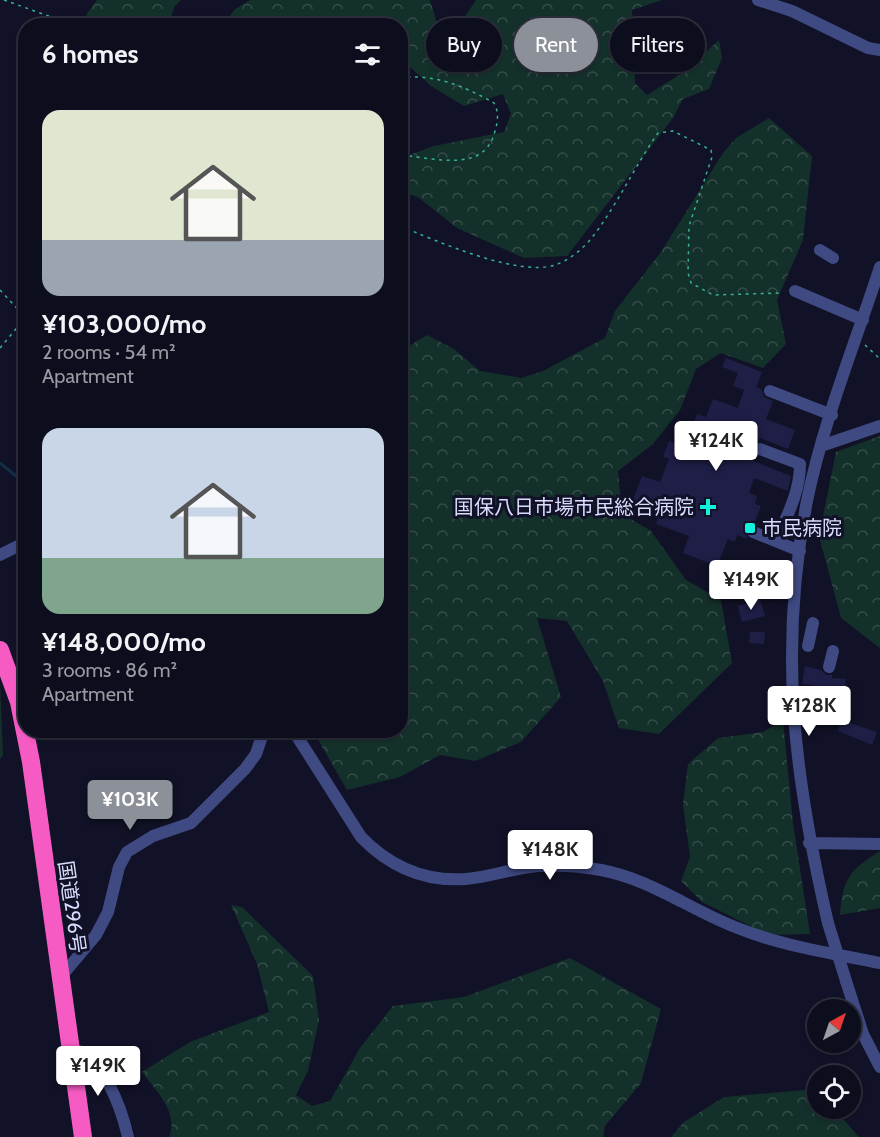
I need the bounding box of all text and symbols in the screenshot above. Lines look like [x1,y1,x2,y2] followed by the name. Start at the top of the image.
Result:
[426,18,502,72] chip: Buy
[514,18,598,72] chip: Rent
[610,18,705,72] chip: Filters
[42,38,139,70] text: 6 homes
[351,38,384,71] icon: filters
[159,149,267,257] icon: home
[42,308,206,340] text: ¥103,000/mo
[42,340,176,364] text: 2 rooms · 54 m²
[42,364,134,388] text: Apartment
[674,421,758,472] pin: ¥124K
[689,428,744,452] text: ¥124K
[159,467,267,575] icon: home
[454,495,694,519] place label: 国保八日市場市民総合病院
[699,498,717,516] marker: 国保八日市場市民総合病院
[762,516,842,540] place label: 市民病院
[743,521,757,535] marker: 市民病院
[709,560,793,611] pin: ¥149K
[723,567,779,591] text: ¥149K
[42,626,206,658] text: ¥148,000/mo
[42,658,177,682] text: 3 rooms · 86 m²
[42,682,134,706] text: Apartment
[767,686,851,737] pin: ¥128K
[782,693,836,717] text: ¥128K
[88,780,172,831] pin: ¥103K
[102,787,158,811] text: ¥103K
[508,830,592,881] pin: ¥148K
[522,837,578,861] text: ¥148K
[54,859,90,955] street label: 国道296号
[807,999,861,1053] north arrow
[807,999,861,1119] map controls
[56,1046,140,1097] pin: ¥149K
[70,1053,126,1077] text: ¥149K
[807,1065,861,1119] button: locate

